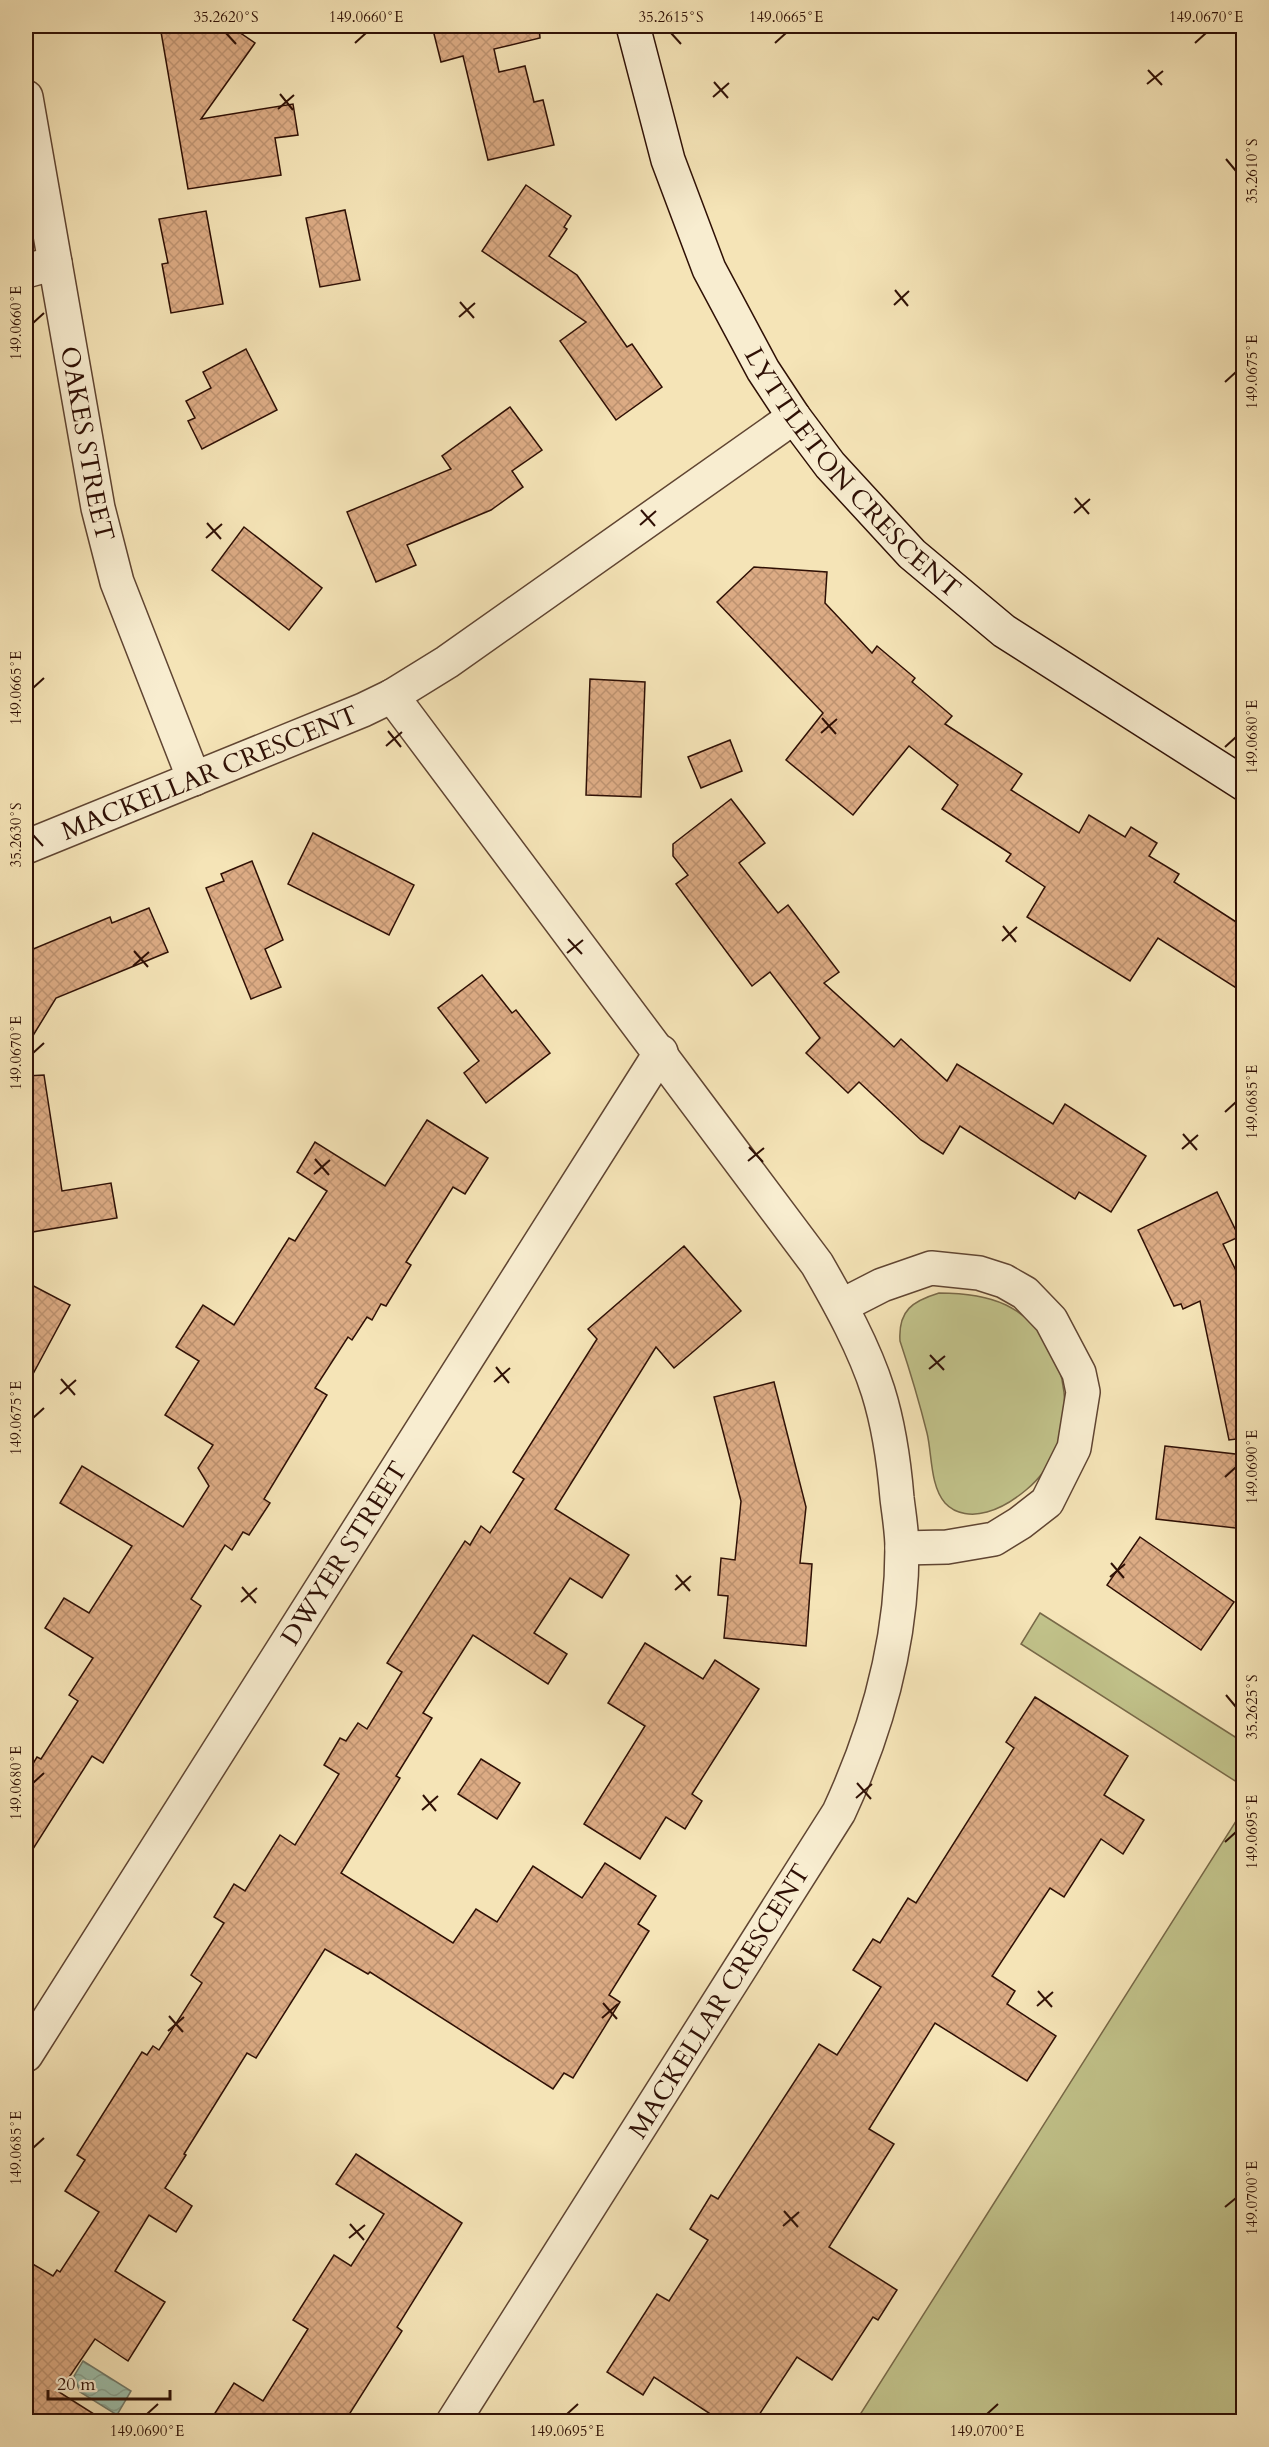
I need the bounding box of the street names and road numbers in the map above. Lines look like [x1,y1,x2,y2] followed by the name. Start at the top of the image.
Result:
[736,341,968,606] street label: LYTTLETON CRESCENT
[52,343,123,545] street label: OAKES STREET
[56,697,363,849] street label: MACKELLAR CRESCENT
[273,1455,416,1652] street label: DWYER STREET
[620,1857,818,2145] street label: MACKELLAR CRESCENT

